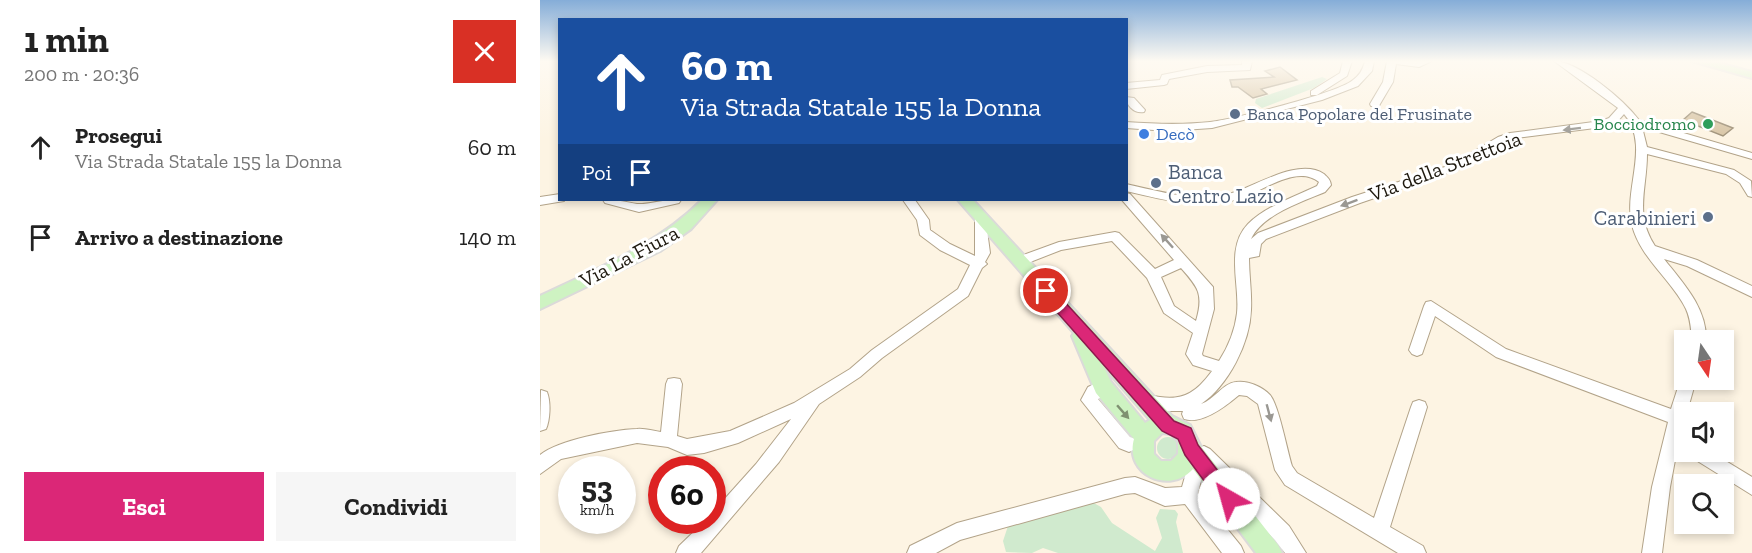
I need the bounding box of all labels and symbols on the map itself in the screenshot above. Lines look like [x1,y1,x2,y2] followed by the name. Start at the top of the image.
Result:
[1247,103,1472,125] place label: Banca Popolare del Frusinate
[1228,107,1242,121] marker: Banca Popolare del Frusinate
[1594,113,1696,135] place label: Bocciodromo
[1701,117,1715,131] marker: Bocciodromo
[1156,123,1195,145] place label: Decò
[1364,125,1525,207] street label: Via della Strettoia
[1562,125,1581,134] one-way arrow
[1137,127,1151,141] marker: Decò
[1168,159,1284,208] place label: Banca Centro Lazio
[1149,176,1163,190] marker: Banca Centro Lazio
[1340,198,1358,208] one-way arrow
[1594,205,1696,230] place label: Carabinieri
[1701,210,1715,224] marker: Carabinieri
[574,219,683,293] street label: Via La Fiura
[1160,234,1174,248] one-way arrow
[1020,265,1071,316] pin
[1674,330,1734,390] north arrow
[1116,404,1129,419] one-way arrow
[1265,405,1274,423] one-way arrow
[648,456,726,534] speed limit sign: 60
[1197,467,1261,531] position arrow

